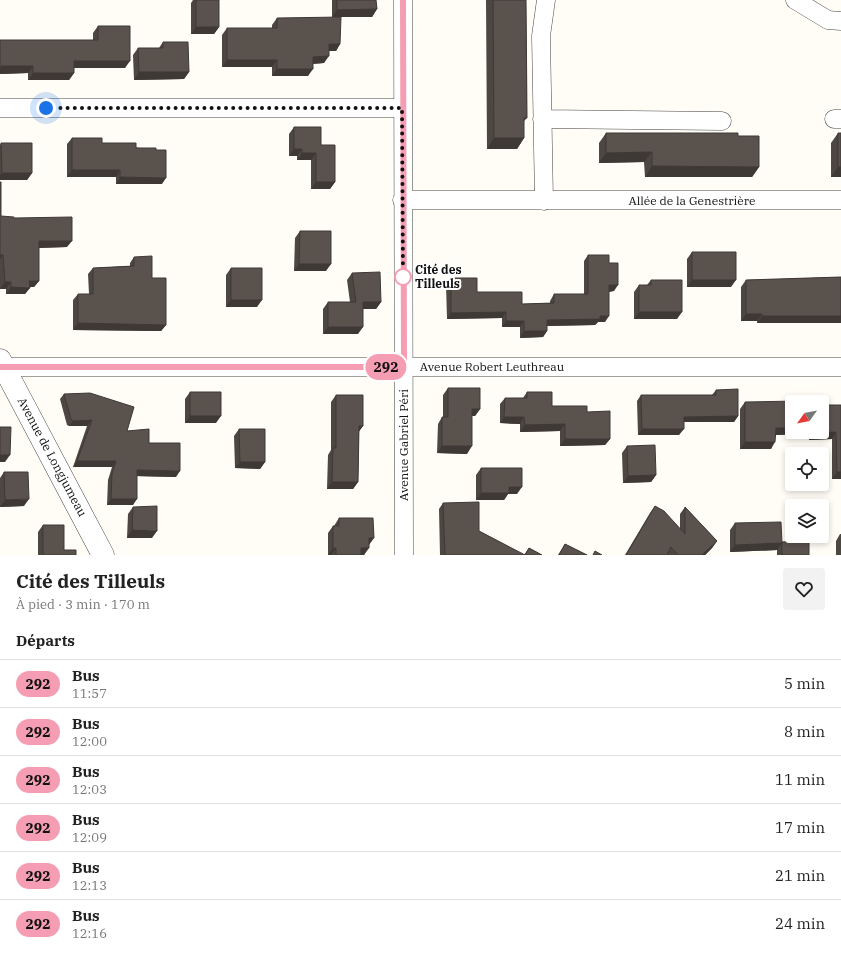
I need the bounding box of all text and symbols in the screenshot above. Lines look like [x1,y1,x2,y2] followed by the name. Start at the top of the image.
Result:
[36,98,56,118] your location
[629,193,755,208] street label: Allée de la Genestrière
[415,262,462,291] place label: Cité des Tilleuls
[394,268,412,286] marker: Cité des Tilleuls
[363,354,409,380] line badge: 292
[373,358,399,376] text: 292
[420,359,565,374] street label: Avenue Robert Leuthreau
[396,389,411,501] street label: Avenue Gabriel Péri
[15,395,91,519] street label: Avenue de Longjumeau
[785,395,829,439] north arrow
[785,395,829,543] map controls
[785,447,829,491] button: locate
[785,499,829,543] button: layers
[783,568,825,610] button: heart
[16,569,165,593] text: Cité des Tilleuls
[16,596,150,613] text: À pied · 3 min · 170 m
[16,631,75,650] text: Départs
[72,666,100,685] text: Bus
[784,674,825,693] text: 5 min
[25,675,51,693] text: 292
[72,685,107,702] text: 11:57
[72,714,100,733] text: Bus
[784,722,825,741] text: 8 min
[25,723,51,741] text: 292
[72,733,107,750] text: 12:00
[72,762,100,781] text: Bus
[775,770,825,789] text: 11 min
[25,771,51,789] text: 292
[72,781,107,798] text: 12:03
[72,810,100,829] text: Bus
[775,818,825,837] text: 17 min
[25,819,51,837] text: 292
[72,829,107,846] text: 12:09
[72,858,100,877] text: Bus
[775,866,825,885] text: 21 min
[25,867,51,885] text: 292
[72,877,107,894] text: 12:13
[72,906,100,925] text: Bus
[775,914,825,933] text: 24 min
[25,915,51,933] text: 292
[72,925,107,942] text: 12:16

